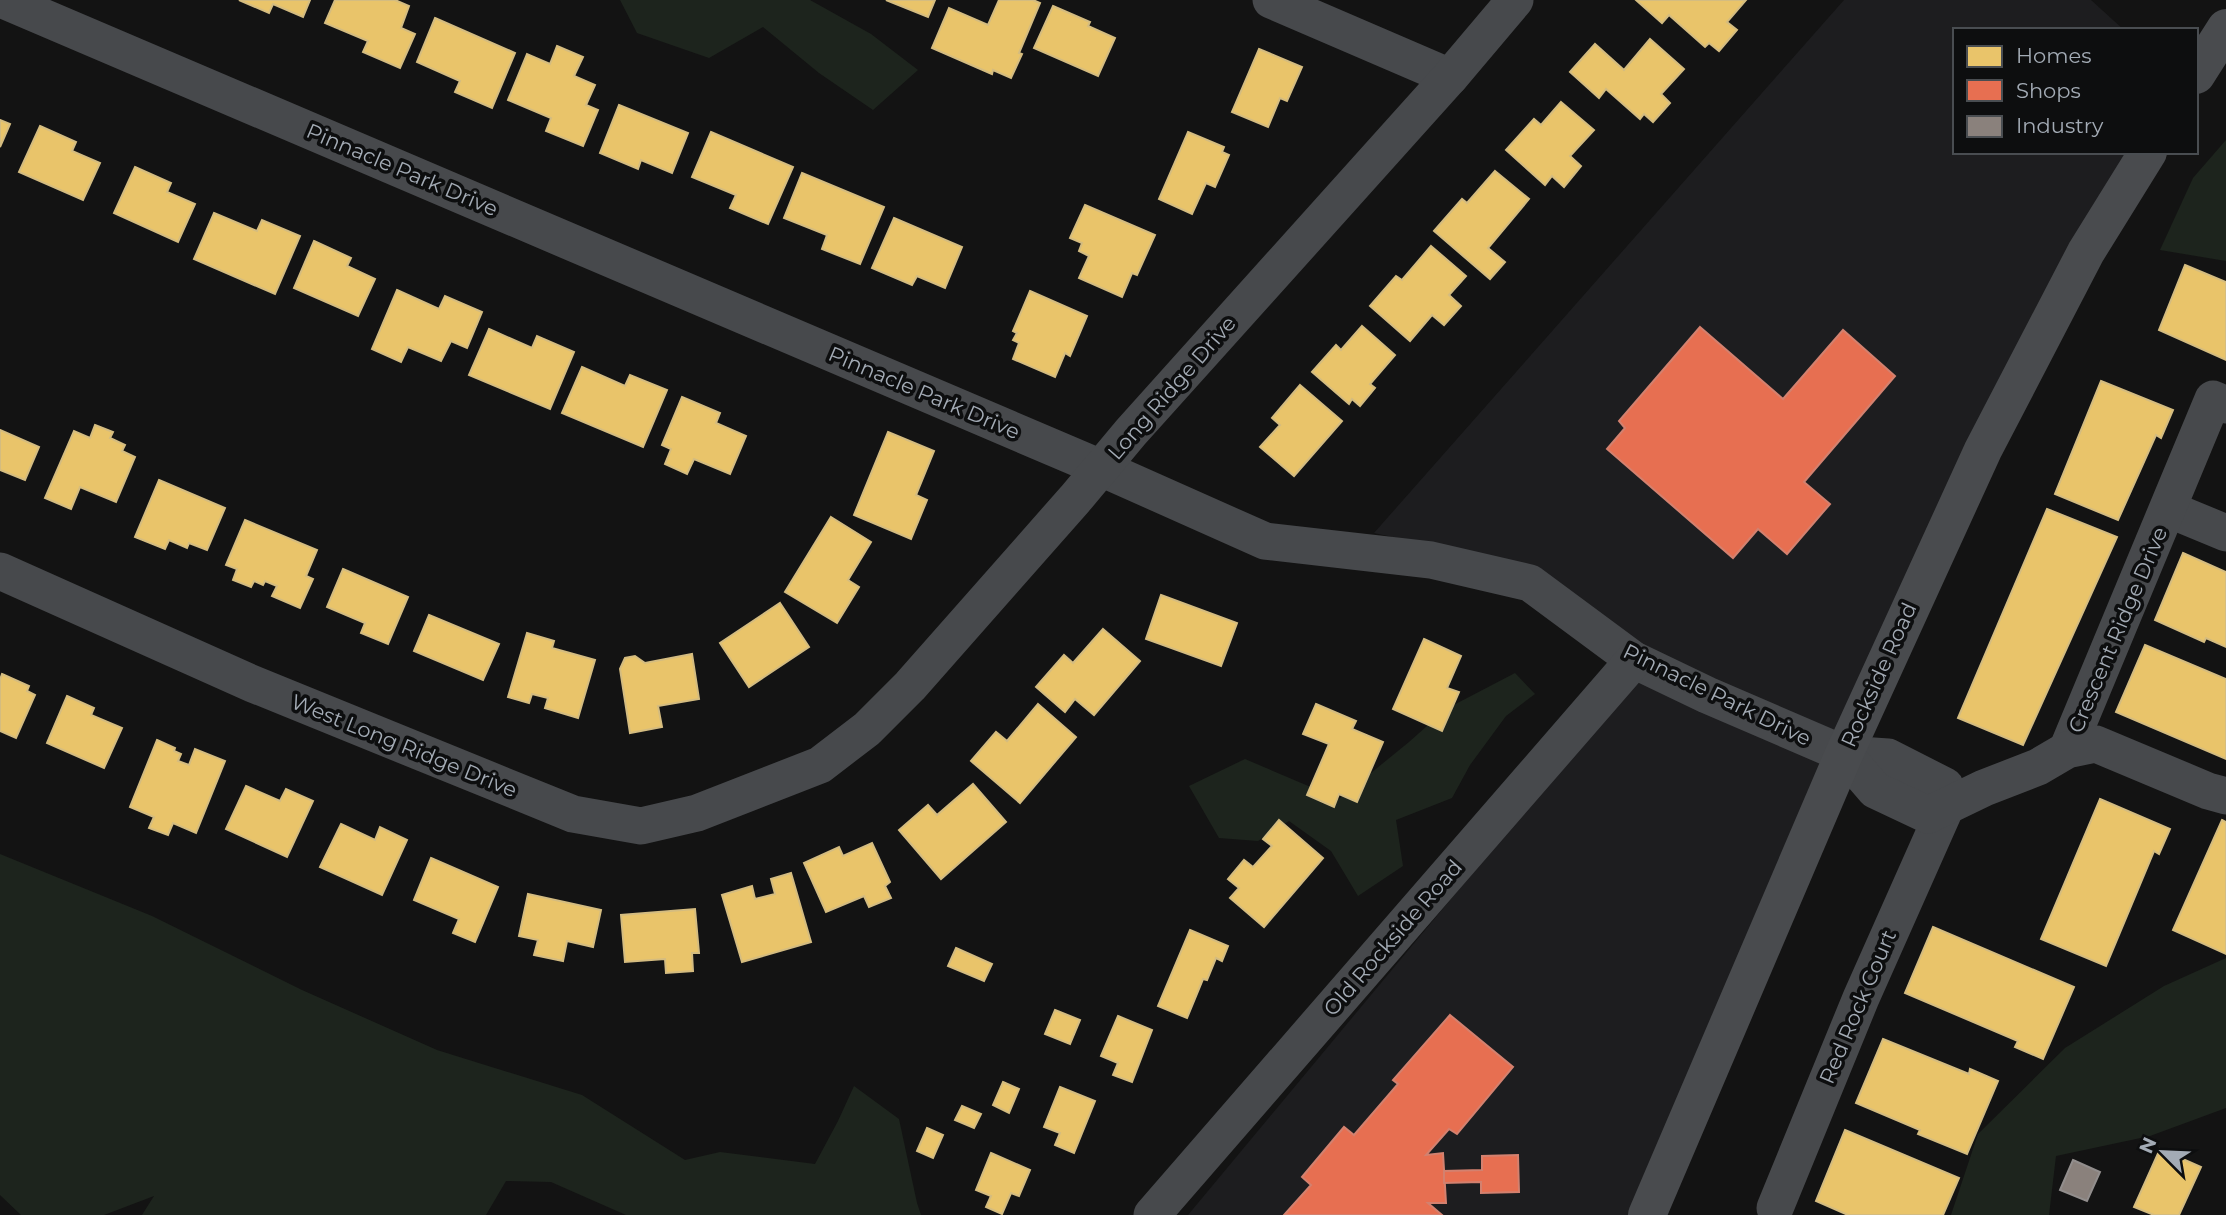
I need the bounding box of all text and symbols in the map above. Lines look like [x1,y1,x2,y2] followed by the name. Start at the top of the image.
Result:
[1953,28,2198,154] legend
[2016,43,2091,68] text: Homes
[2016,78,2081,103] text: Shops
[2016,113,2104,138] text: Industry
[303,118,502,221] street label: Pinnacle Park Drive
[1102,311,1241,465] street label: Long Ridge Drive
[825,341,1024,444] street label: Pinnacle Park Drive
[2063,523,2172,736] street label: Crescent Ridge Drive
[1836,599,1922,751] street label: Rockside Road
[1619,638,1815,751] street label: Pinnacle Park Drive
[288,689,521,802] street label: West Long Ridge Drive
[1318,855,1467,1021] street label: Old Rockside Road
[1814,926,1901,1087] street label: Red Rock Court
[2128,1117,2198,1187] north arrow
[2134,1134,2162,1157] text: N

